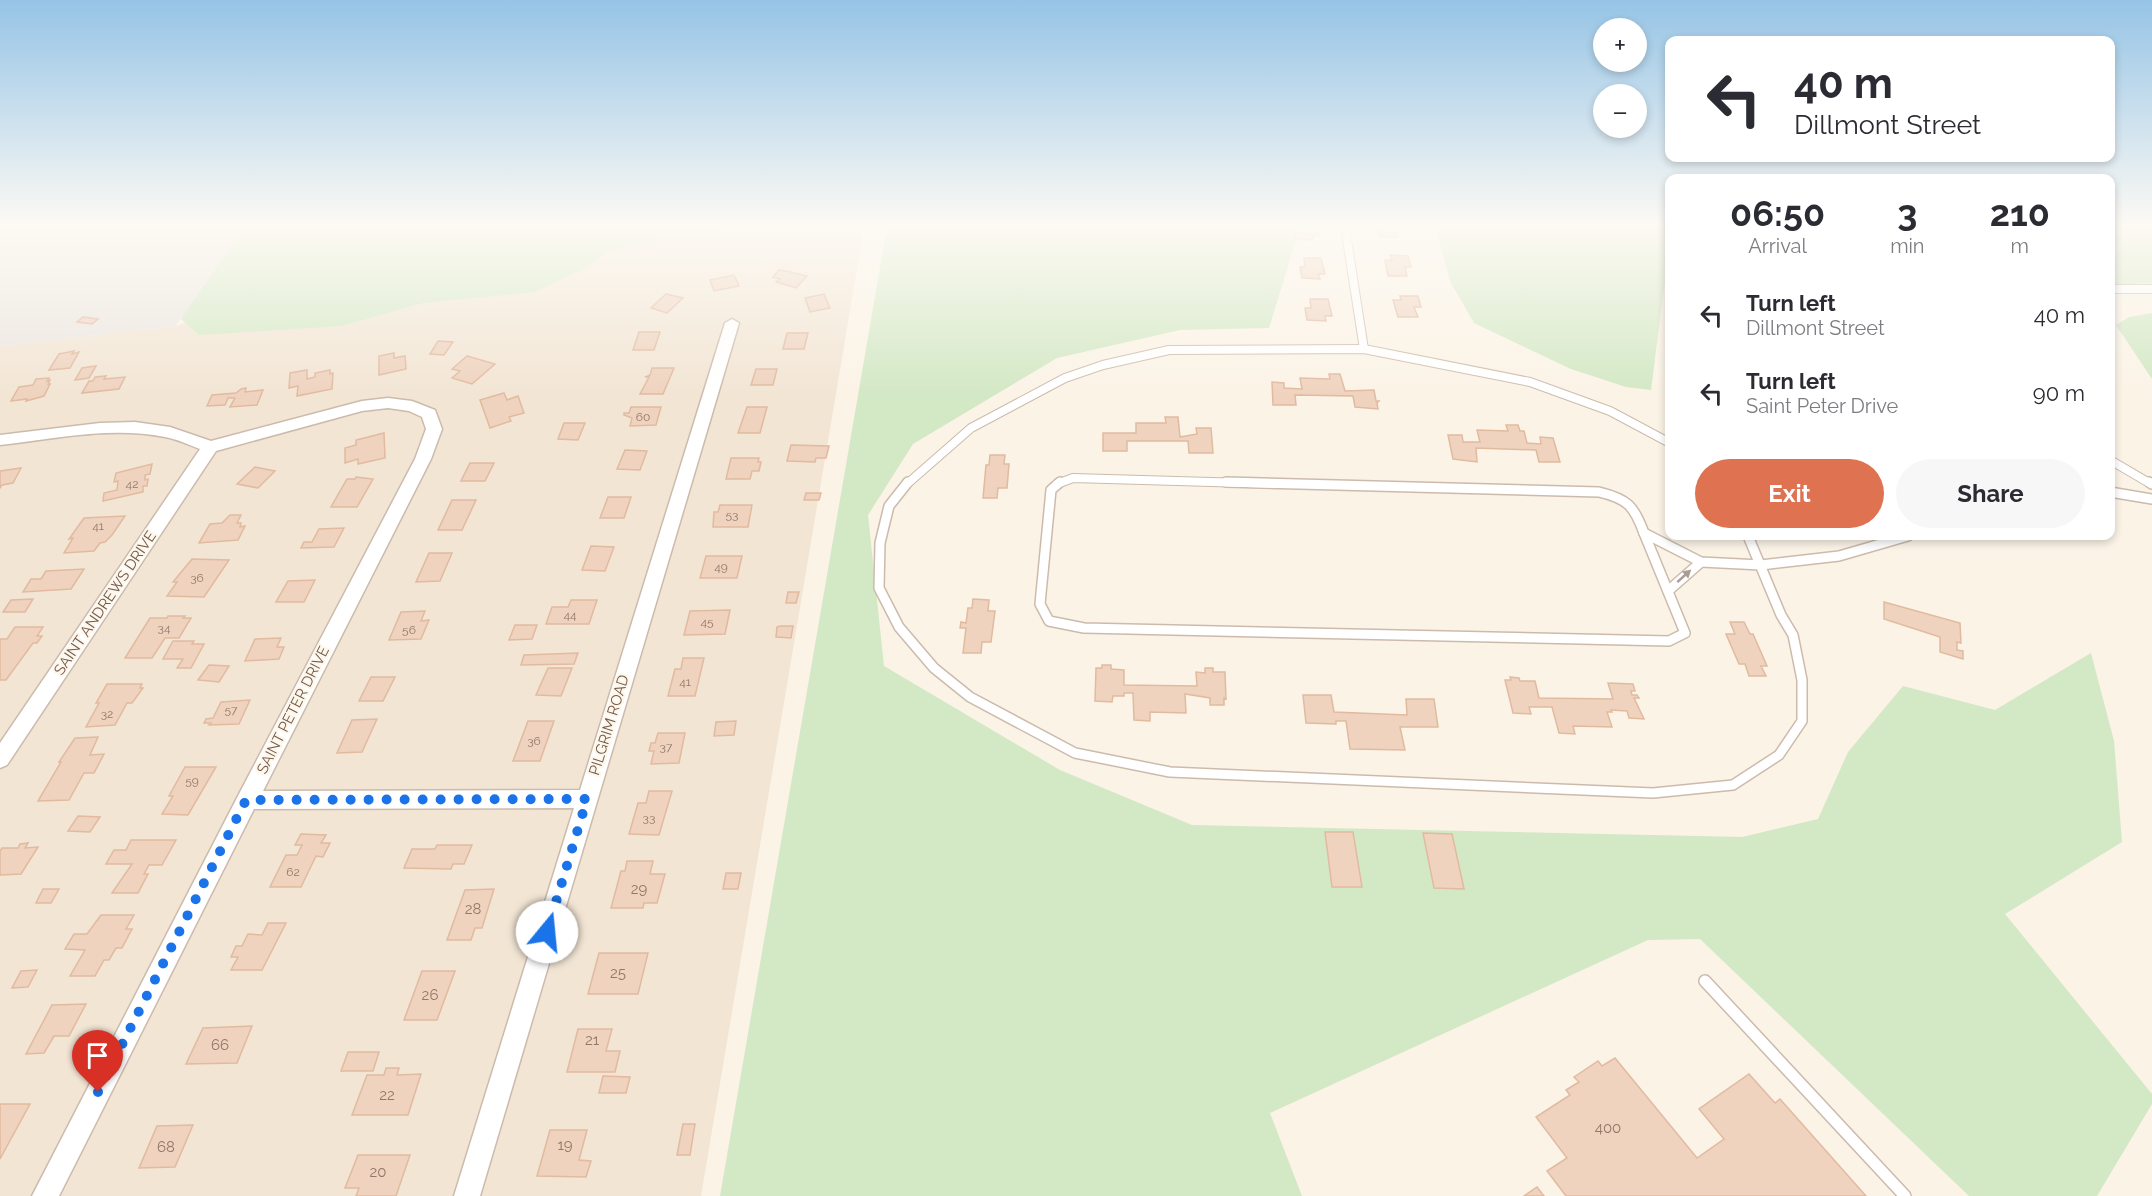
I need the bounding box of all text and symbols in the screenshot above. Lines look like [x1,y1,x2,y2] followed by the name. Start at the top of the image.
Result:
[1593,18,1647,138] map controls
[1593,18,1647,72] button: +
[1794,59,1893,108] text: 40 m
[1695,60,1773,138] icon: left
[1593,84,1647,138] button: −
[1794,109,1981,140] text: Dillmont Street
[1730,192,1825,234] text: 06:50
[1897,192,1917,234] text: 3
[1990,192,2050,234] text: 210
[1748,234,1807,258] text: Arrival
[1890,234,1925,258] text: min
[2011,234,2029,258] text: m
[1746,290,1836,316] text: Turn left
[1695,299,1728,332] icon: left
[2034,302,2085,328] text: 40 m
[1746,316,1885,340] text: Dillmont Street
[1746,368,1836,394] text: Turn left
[1695,377,1728,410] icon: left
[2033,380,2085,406] text: 90 m
[1746,394,1898,418] text: Saint Peter Drive
[636,410,650,424] house number: 60
[1695,459,1884,528] button: Exit
[1896,459,2085,528] button: Share
[126,477,138,491] house number: 42
[726,508,738,522] house number: 53
[92,519,104,533] house number: 41
[50,528,160,678] street label: SAINT ANDREWS DRIVE
[714,560,728,574] house number: 49
[1677,569,1692,583] one-way arrow
[190,571,204,585] house number: 36
[563,608,577,622] house number: 44
[700,615,714,629] house number: 45
[158,621,171,635] house number: 34
[402,623,416,637] house number: 56
[253,643,333,777] street label: SAINT PETER DRIVE
[585,672,633,777] street label: PILGRIM ROAD
[679,675,691,689] house number: 41
[225,703,238,717] house number: 57
[101,707,113,721] house number: 32
[527,734,541,748] house number: 36
[660,740,673,754] house number: 37
[185,774,199,788] house number: 59
[643,811,655,825] house number: 33
[286,865,300,879] house number: 62
[631,880,648,898] house number: 29
[465,900,481,918] house number: 28
[515,900,579,964] position arrow
[610,964,626,982] house number: 25
[422,986,438,1004] house number: 26
[72,1030,123,1092] pin
[585,1031,600,1049] house number: 21
[211,1036,229,1054] house number: 66
[81,1039,114,1072] icon: arrive
[379,1086,395,1104] house number: 22
[1595,1119,1621,1137] house number: 400
[557,1136,573,1154] house number: 19
[157,1138,175,1156] house number: 68
[370,1163,387,1181] house number: 20

